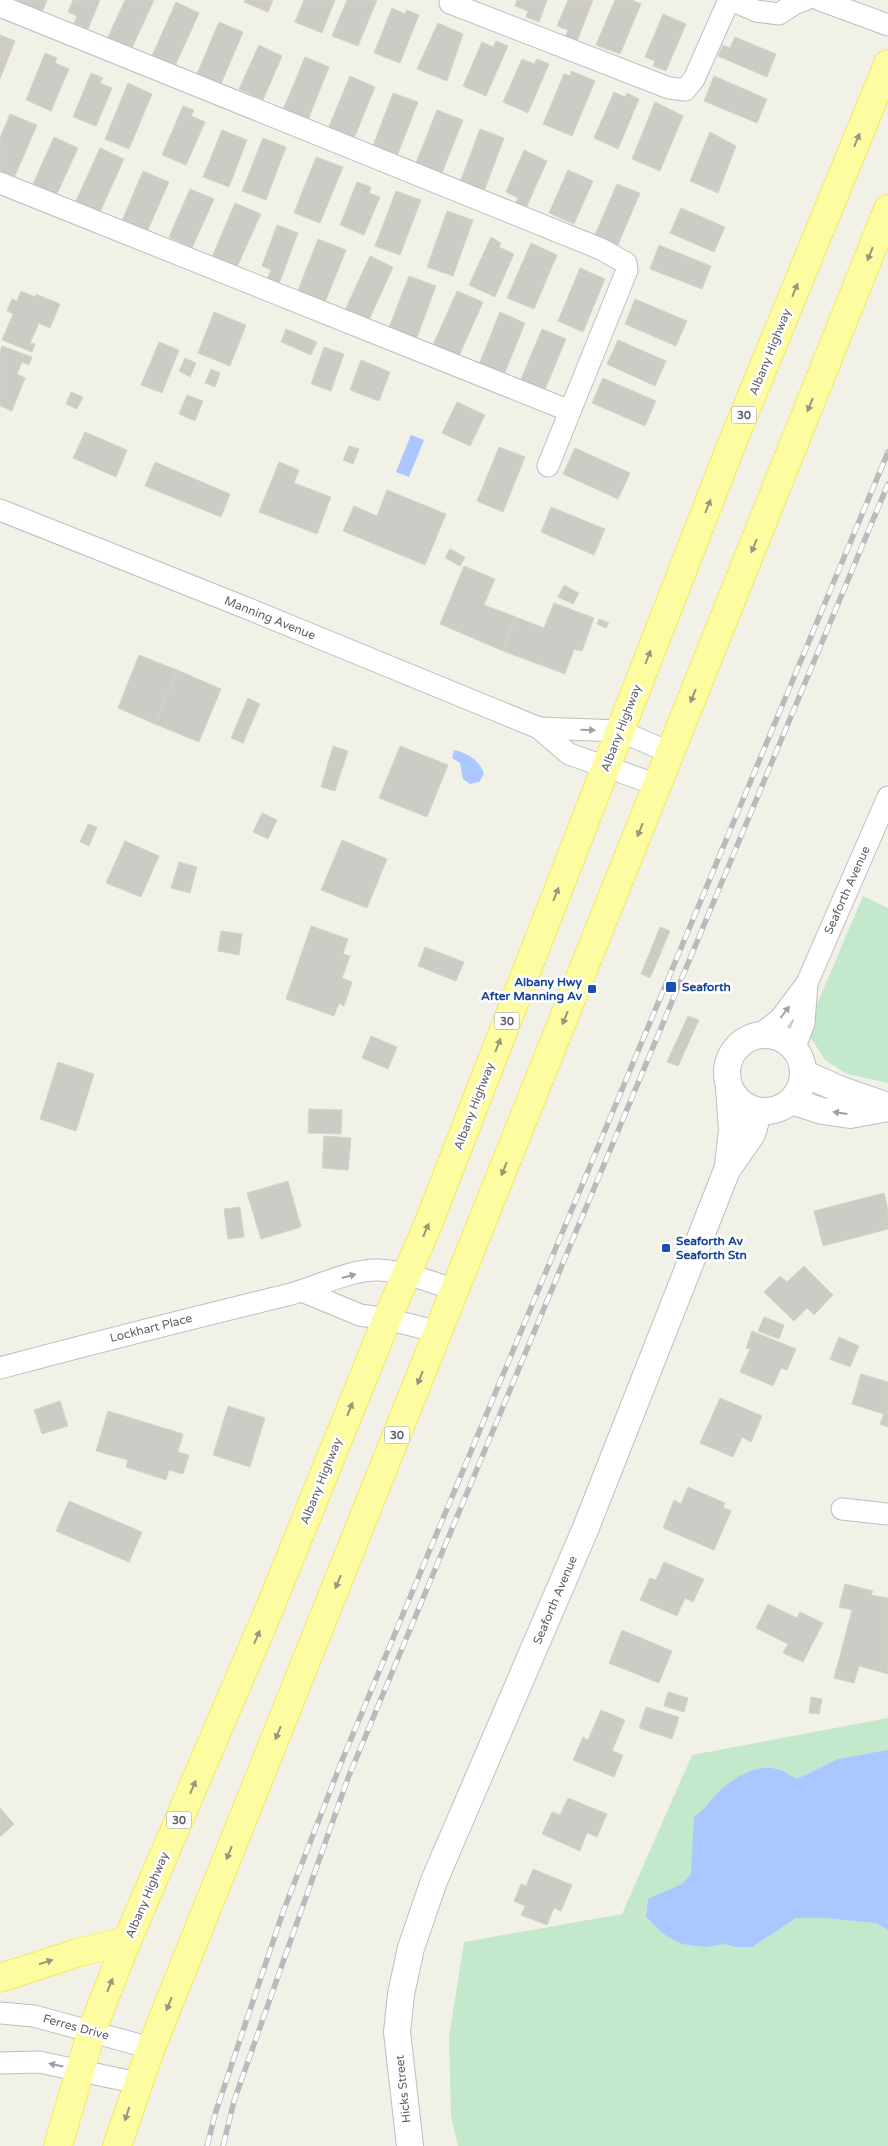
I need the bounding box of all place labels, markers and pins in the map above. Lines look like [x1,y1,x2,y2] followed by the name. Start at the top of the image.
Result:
[481,975,583,1004] place label: Albany Hwy After Manning Av
[664,980,678,994] marker: Seaforth
[682,980,731,994] place label: Seaforth
[586,983,598,995] marker: Albany Hwy After Manning Av
[676,1234,747,1262] place label: Seaforth Av Seaforth Stn
[660,1242,672,1254] marker: Seaforth Av Seaforth Stn

